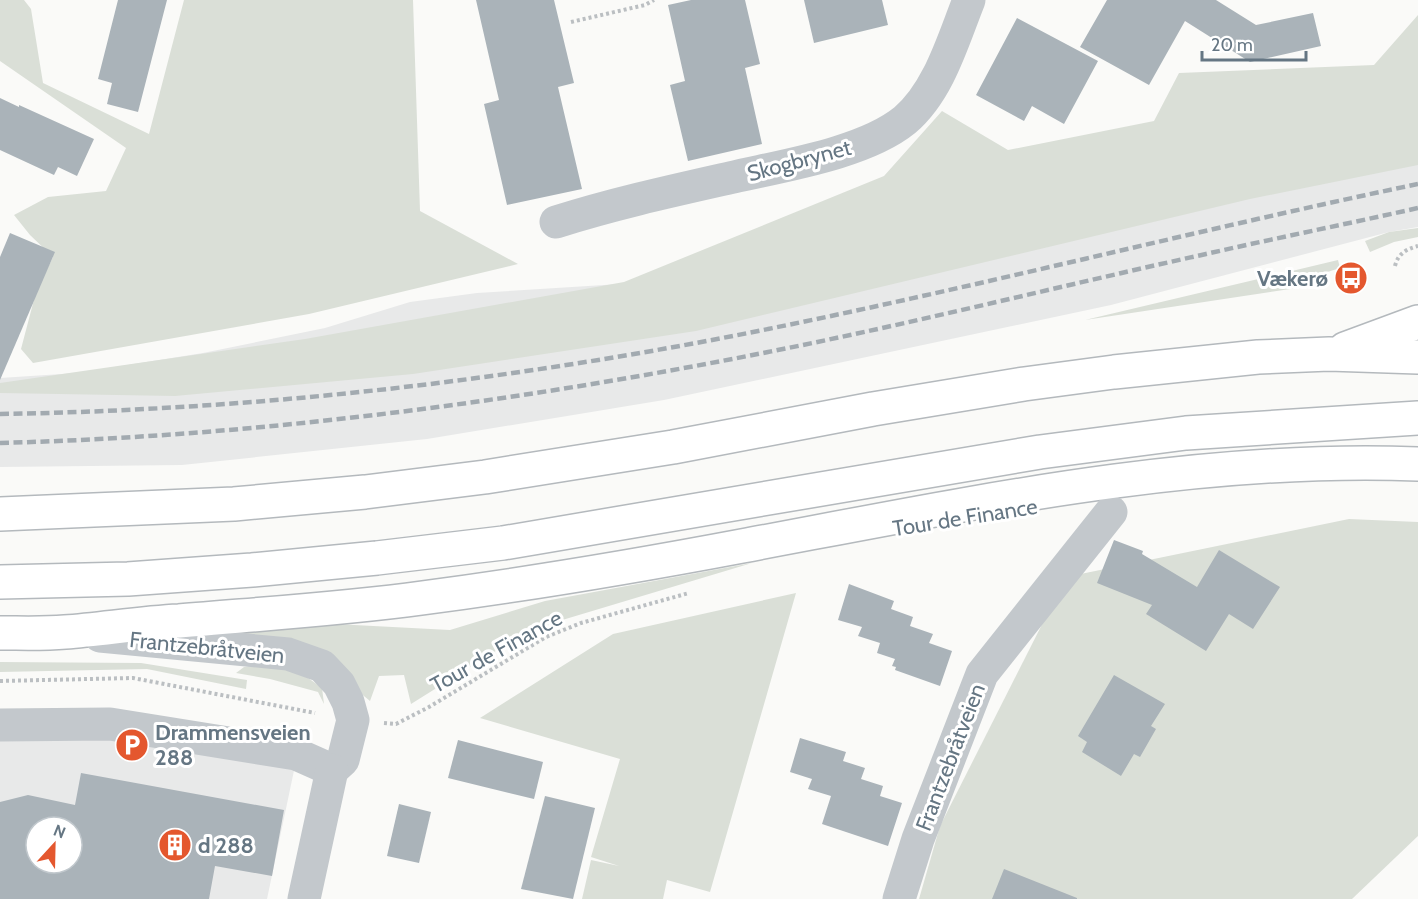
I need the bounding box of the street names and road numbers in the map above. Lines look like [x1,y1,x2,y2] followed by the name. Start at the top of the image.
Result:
[744,134,855,187] street label: Skogbrynet
[891,493,1039,542] street label: Tour de Finance
[426,604,567,699] street label: Tour de Finance
[128,626,286,669] street label: Frantzebråtveien
[910,680,991,835] street label: Frantzebråtveien

